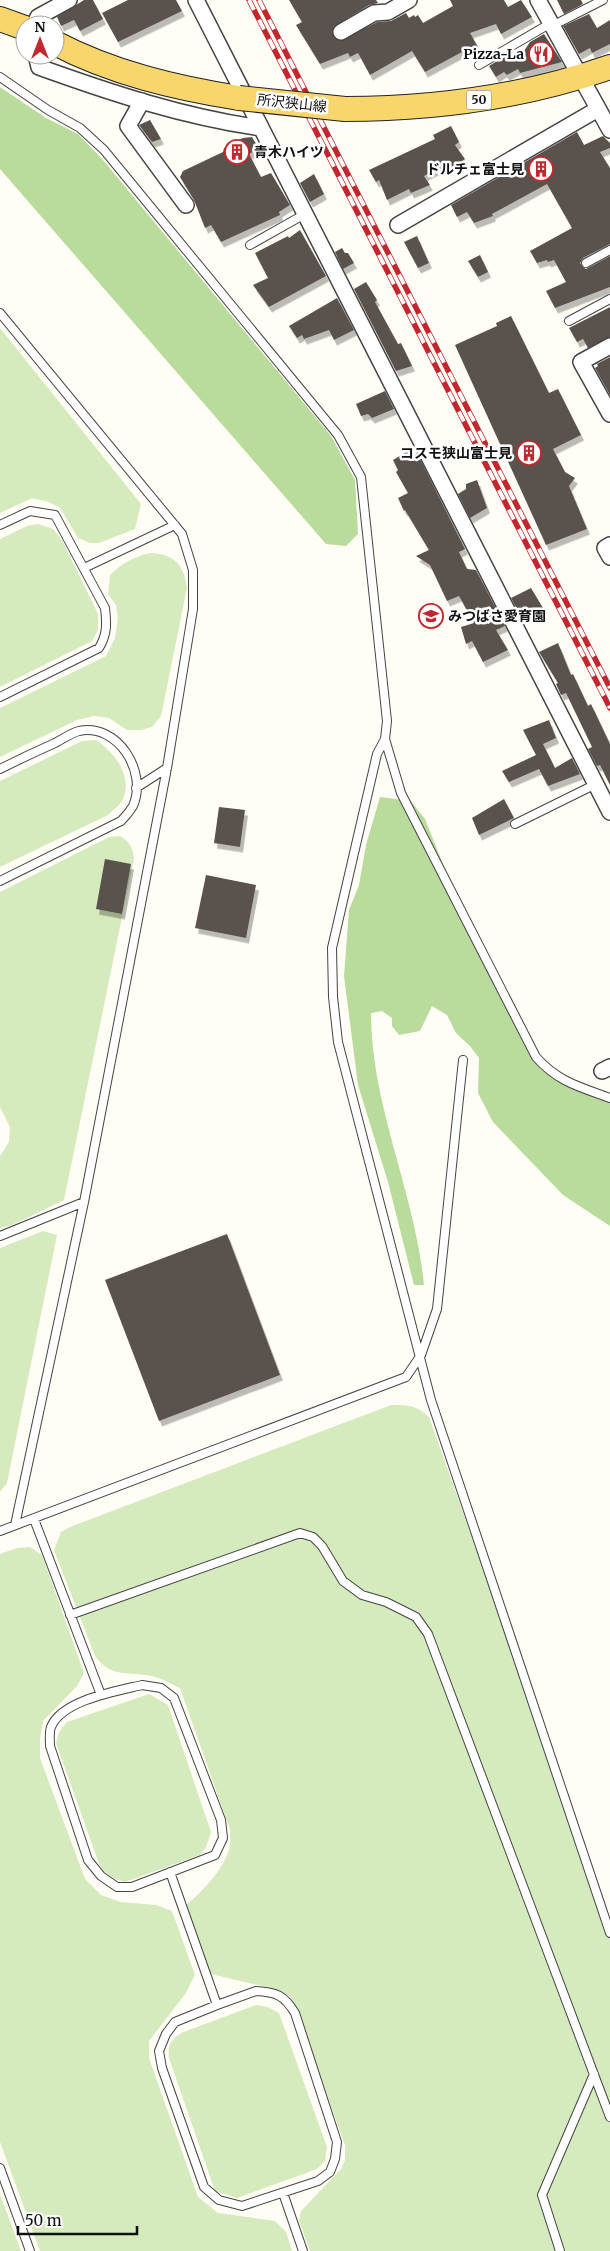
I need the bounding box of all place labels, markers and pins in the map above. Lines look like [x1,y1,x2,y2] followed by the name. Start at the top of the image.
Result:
[528,41,554,67] restaurant icon: Pizza-La
[463,45,524,63] place label: Pizza-La
[224,139,250,165] building icon: 青木ハイツ
[254,143,324,161] place label: 青木ハイツ
[528,156,554,182] building icon: ドルチェ富士見
[426,160,524,178] place label: ドルチェ富士見
[516,440,542,466] building icon: コスモ狭山富士見
[400,444,512,462] place label: コスモ狭山富士見
[418,603,444,629] school or university icon: みつばさ愛育園
[448,607,546,625] place label: みつばさ愛育園

